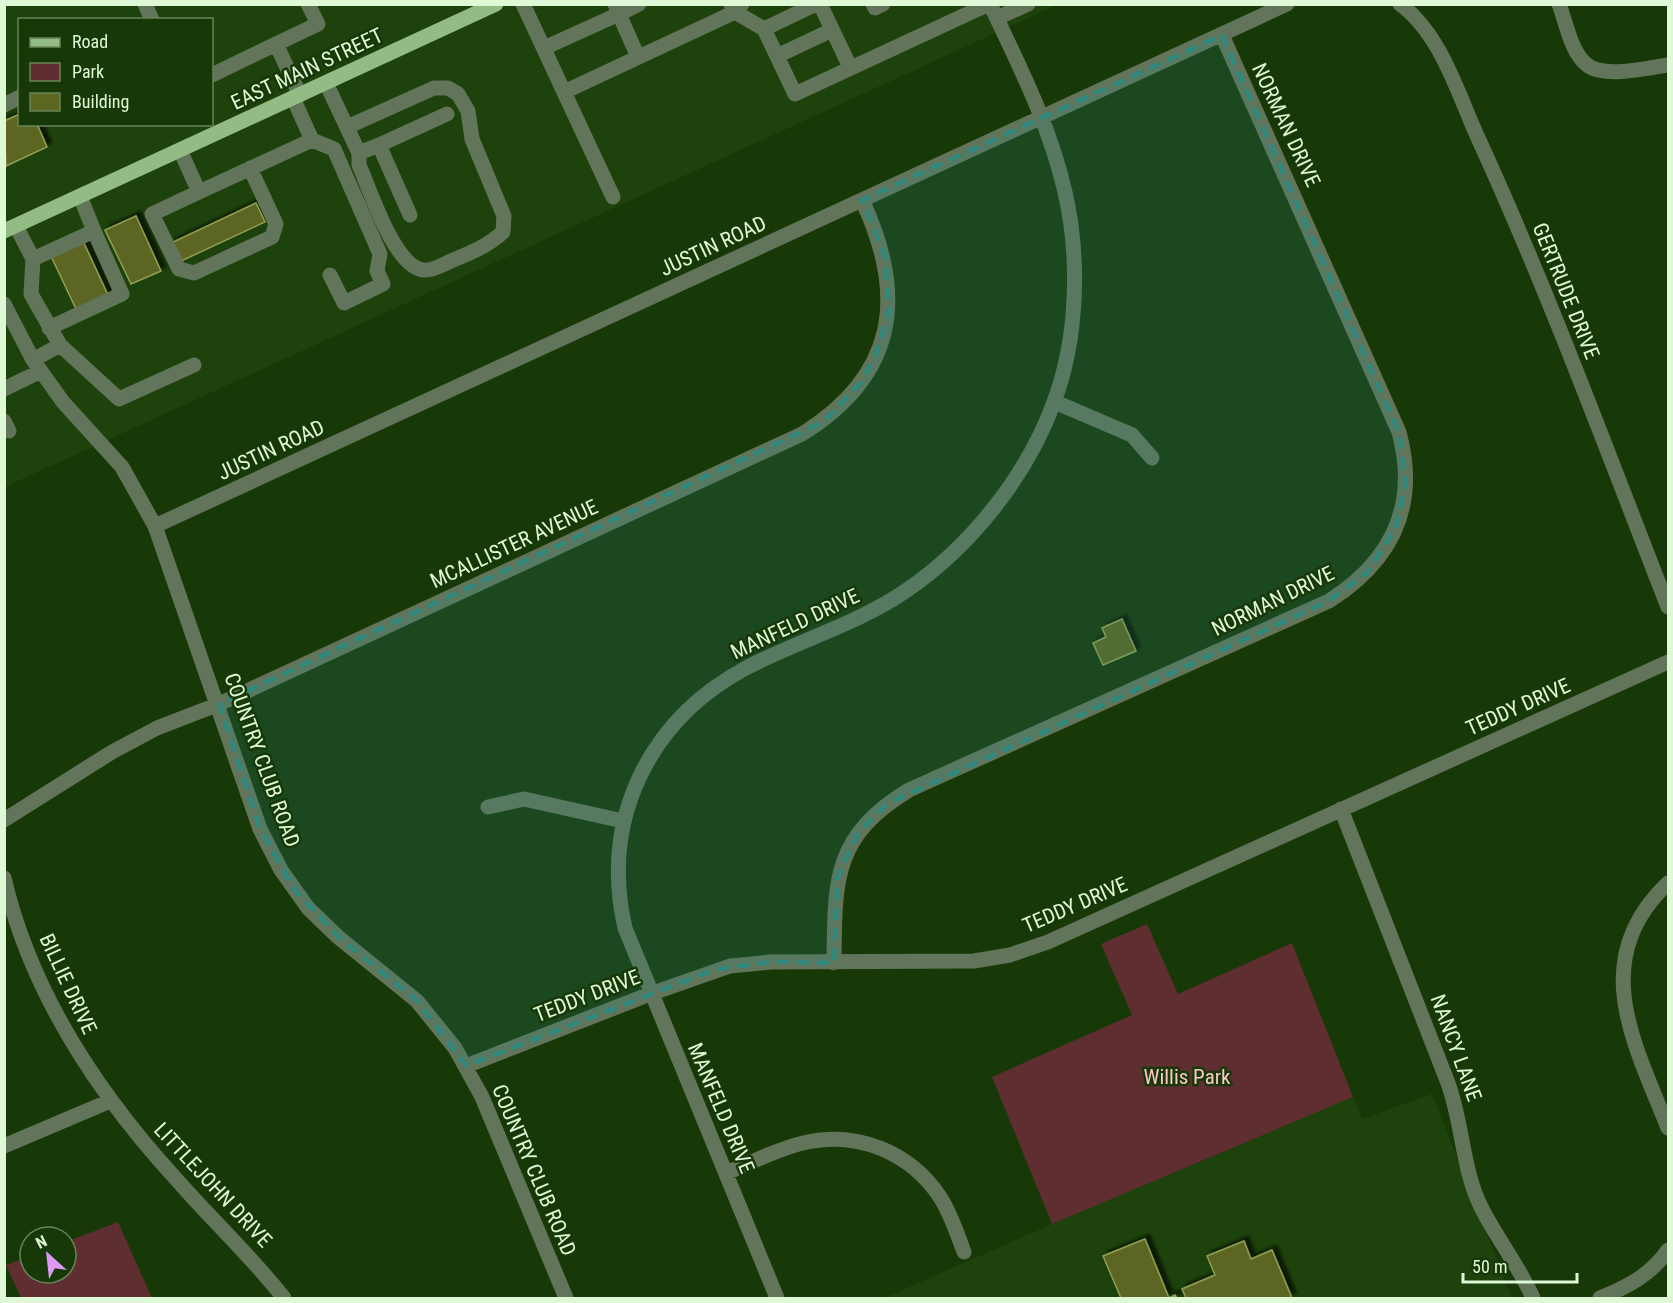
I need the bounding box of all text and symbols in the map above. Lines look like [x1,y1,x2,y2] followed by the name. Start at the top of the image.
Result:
[18,18,213,126] legend
[227,23,387,115] street label: EAST MAIN STREET
[72,31,108,52] text: Road
[1247,59,1325,191] street label: NORMAN DRIVE
[72,61,104,82] text: Park
[72,91,129,112] text: Building
[656,211,770,281] street label: JUSTIN ROAD
[1528,219,1604,363] street label: GERTRUDE DRIVE
[214,415,328,485] street label: JUSTIN ROAD
[426,495,602,593] street label: MCALLISTER AVENUE
[1208,561,1338,641] street label: NORMAN DRIVE
[727,584,863,664] street label: MANFELD DRIVE
[219,670,305,850] street label: COUNTRY CLUB ROAD
[1462,673,1574,741] street label: TEDDY DRIVE
[1019,872,1131,938] street label: TEDDY DRIVE
[34,930,102,1038] street label: BILLIE DRIVE
[531,965,643,1027] street label: TEDDY DRIVE
[1426,991,1486,1105] street label: NANCY LANE
[683,1039,759,1177] street label: MANFELD DRIVE
[1143,1065,1231,1089] park label: Willis Park
[487,1081,581,1259] street label: COUNTRY CLUB ROAD
[149,1118,277,1252] street label: LITTLEJOHN DRIVE
[18,1225,78,1285] north arrow
[33,1231,50,1253] text: N
[1463,1246,1577,1284] scale bar
[1472,1256,1507,1277] text: 50 m

